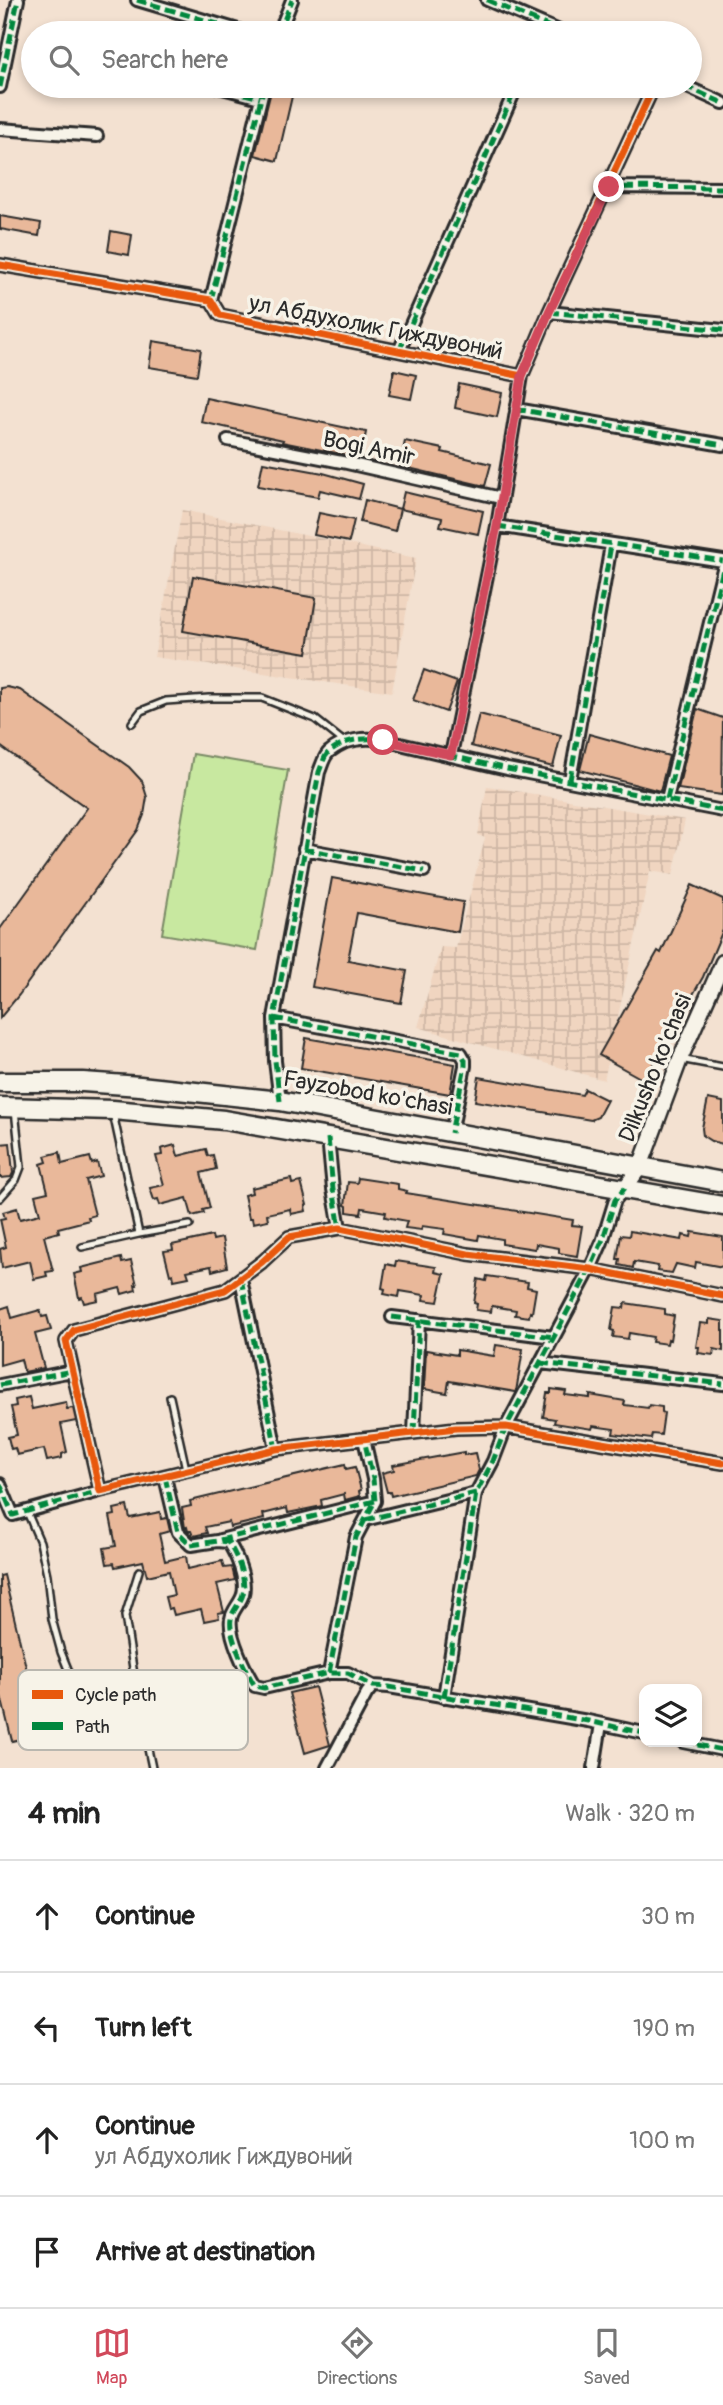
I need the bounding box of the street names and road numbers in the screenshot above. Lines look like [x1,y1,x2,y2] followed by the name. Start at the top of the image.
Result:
[246,288,505,366] street label: ул Абдухолик Гиждувоний
[320,424,418,472] street label: Bogi Amir
[612,990,698,1146] street label: Dilkusho ko'chasi
[281,1064,455,1122] street label: Fayzobod ko'chasi

